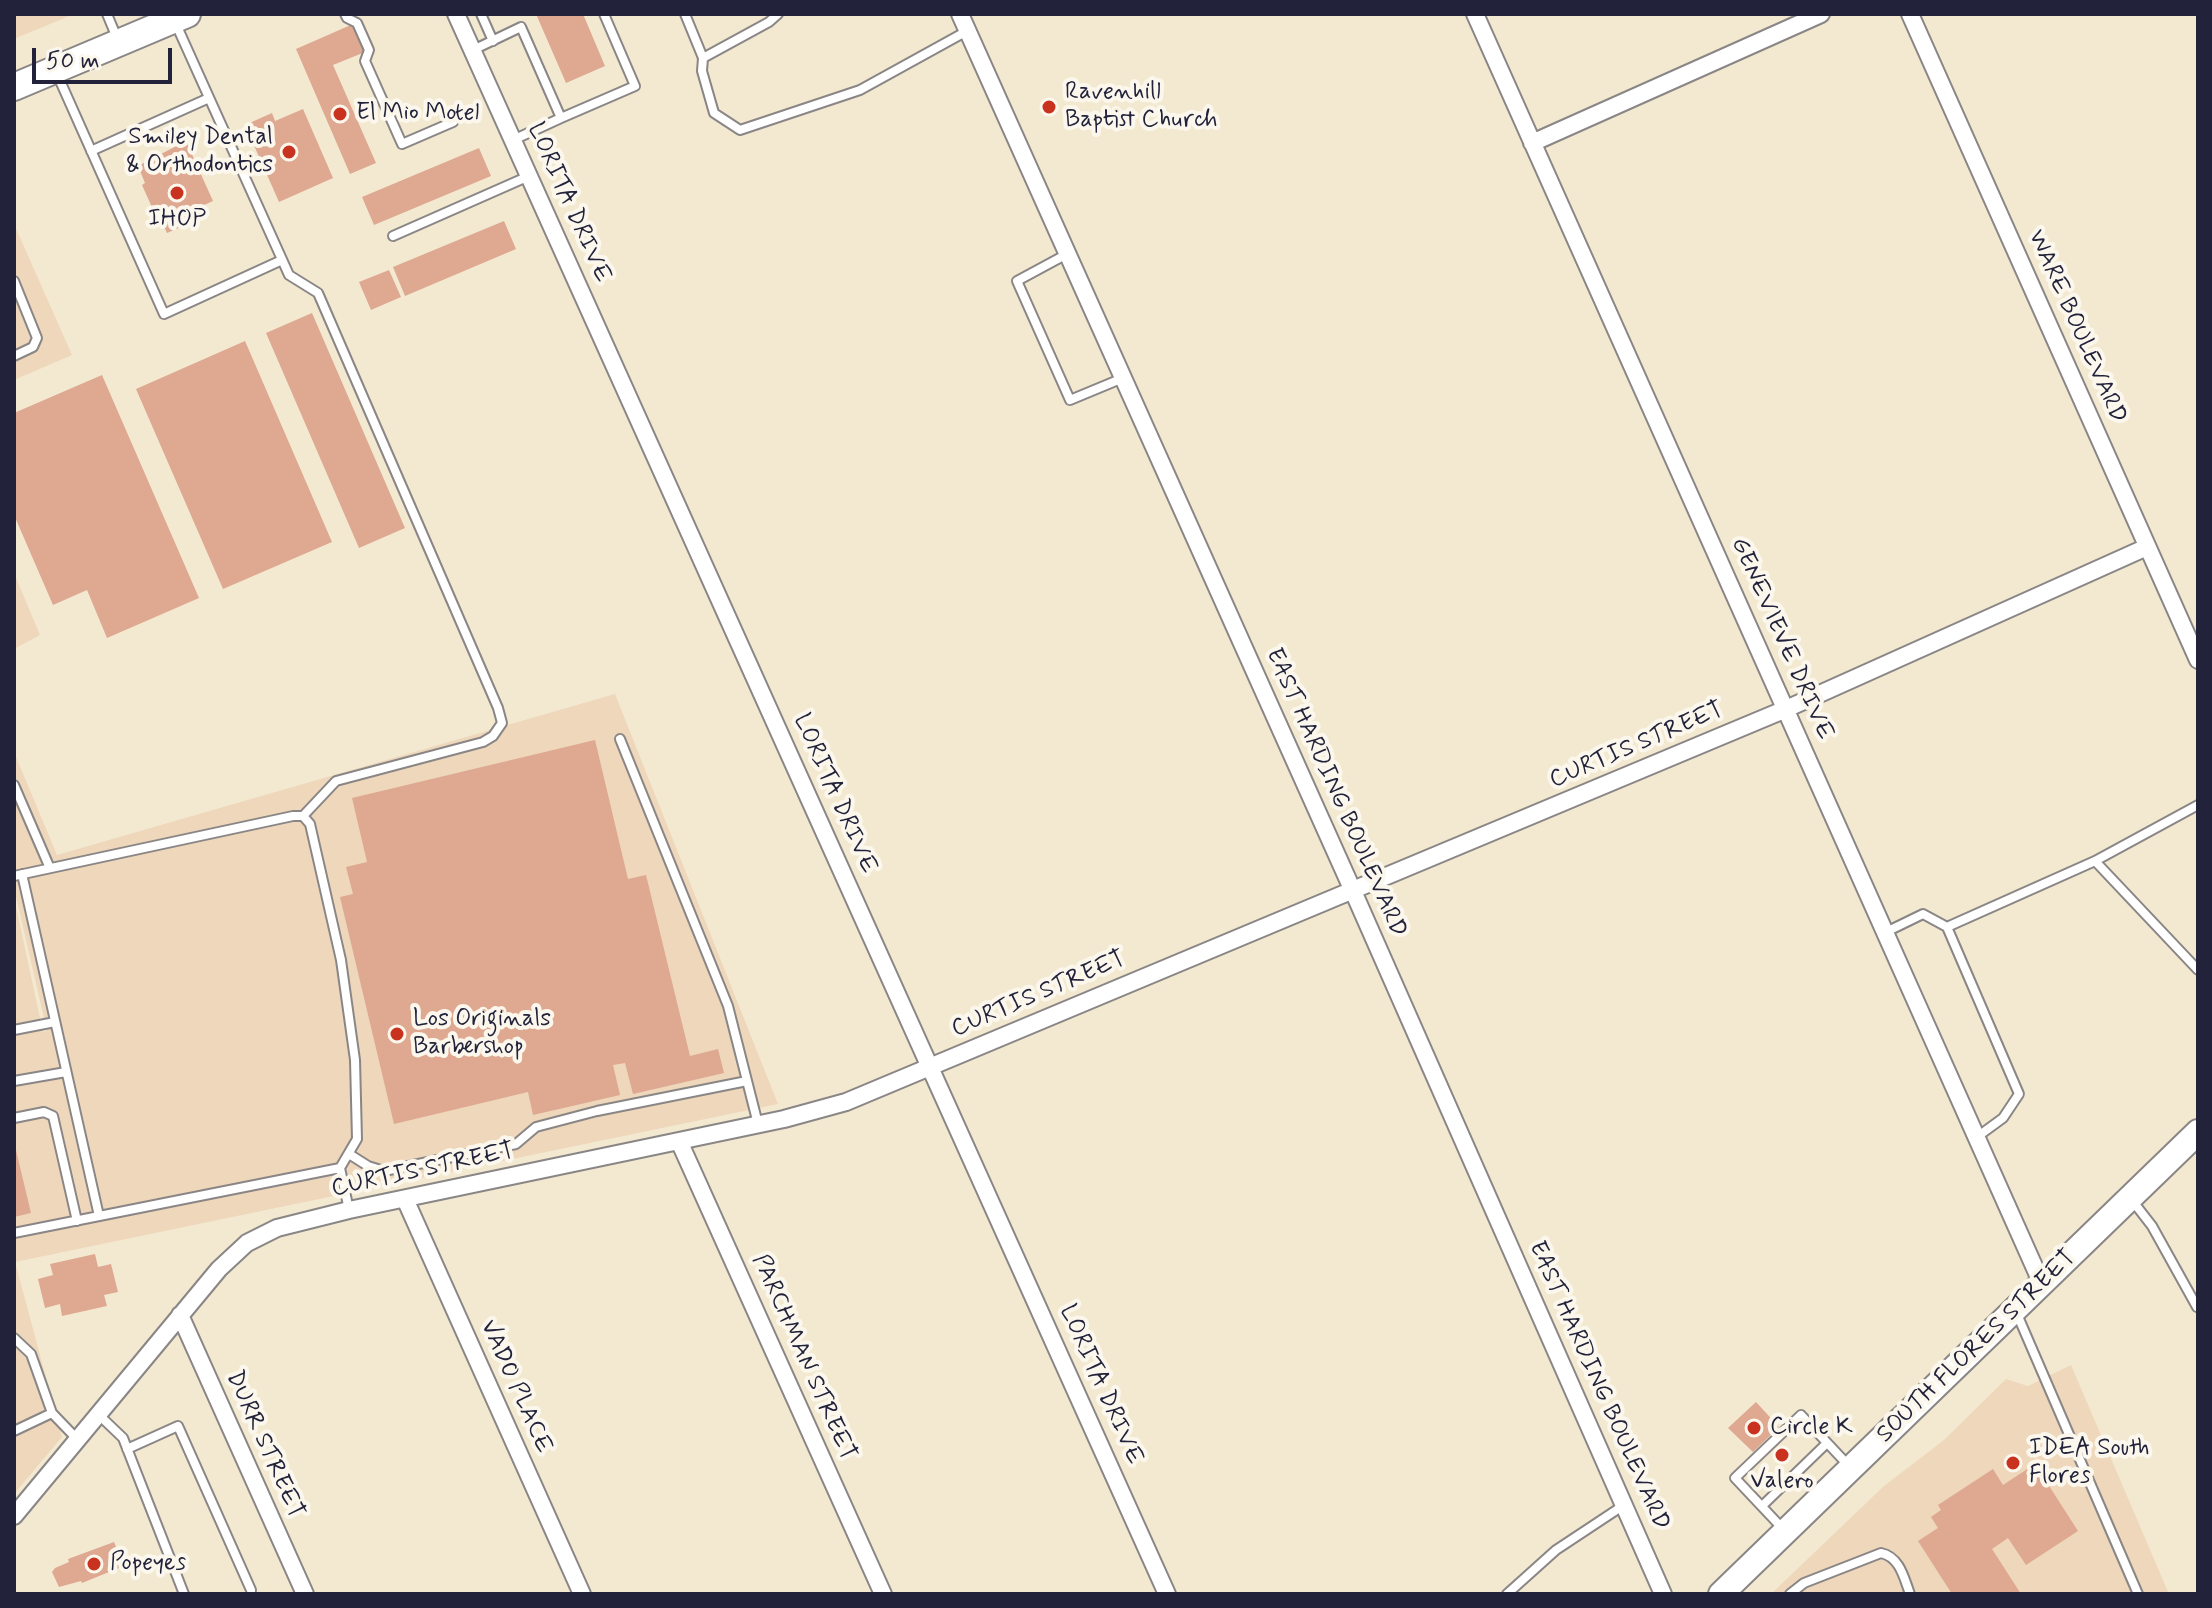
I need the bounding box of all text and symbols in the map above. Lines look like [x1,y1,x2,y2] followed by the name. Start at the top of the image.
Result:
[36,32,176,82] scale bar
[46,46,100,77] text: 50 m
[1065,79,1217,135] place label: Ravenhill Baptist Church
[1040,98,1058,116] marker: Ravenhill Baptist Church
[356,100,479,128] place label: El Mio Motel
[331,105,349,123] marker: El Mio Motel
[520,119,616,287] street label: LORITA DRIVE
[126,124,273,180] place label: Smiley Dental & Orthodontics
[280,143,298,161] marker: Smiley Dental & Orthodontics
[168,184,186,202] marker: IHOP
[148,206,206,234] place label: IHOP
[2020,226,2132,428] street label: WARE BOULEVARD
[1723,533,1839,745] street label: GENEVIEVE DRIVE
[1258,644,1412,942] street label: EAST HARDING BOULEVARD
[1546,696,1728,796] street label: CURTIS STREET
[786,710,882,878] street label: LORITA DRIVE
[948,945,1130,1045] street label: CURTIS STREET
[413,1006,551,1062] place label: Los Originals Barbershop
[388,1025,406,1043] marker: Los Originals Barbershop
[329,1138,517,1204] street label: CURTIS STREET
[1521,1237,1675,1535] street label: EAST HARDING BOULEVARD
[1871,1244,2083,1450] street label: SOUTH FLORES STREET
[745,1250,861,1466] street label: PARCHMAN STREET
[1052,1301,1148,1469] street label: LORITA DRIVE
[473,1316,557,1458] street label: VADO PLACE
[218,1366,310,1524] street label: DURR STREET
[1770,1414,1853,1442] place label: Circle K
[1745,1419,1763,1437] marker: Circle K
[2029,1435,2149,1491] place label: IDEA South Flores
[1773,1446,1791,1464] marker: Valero
[2004,1454,2022,1472] marker: IDEA South Flores
[1750,1468,1814,1496] place label: Valero
[110,1550,186,1578] place label: Popeyes
[85,1555,103,1573] marker: Popeyes

